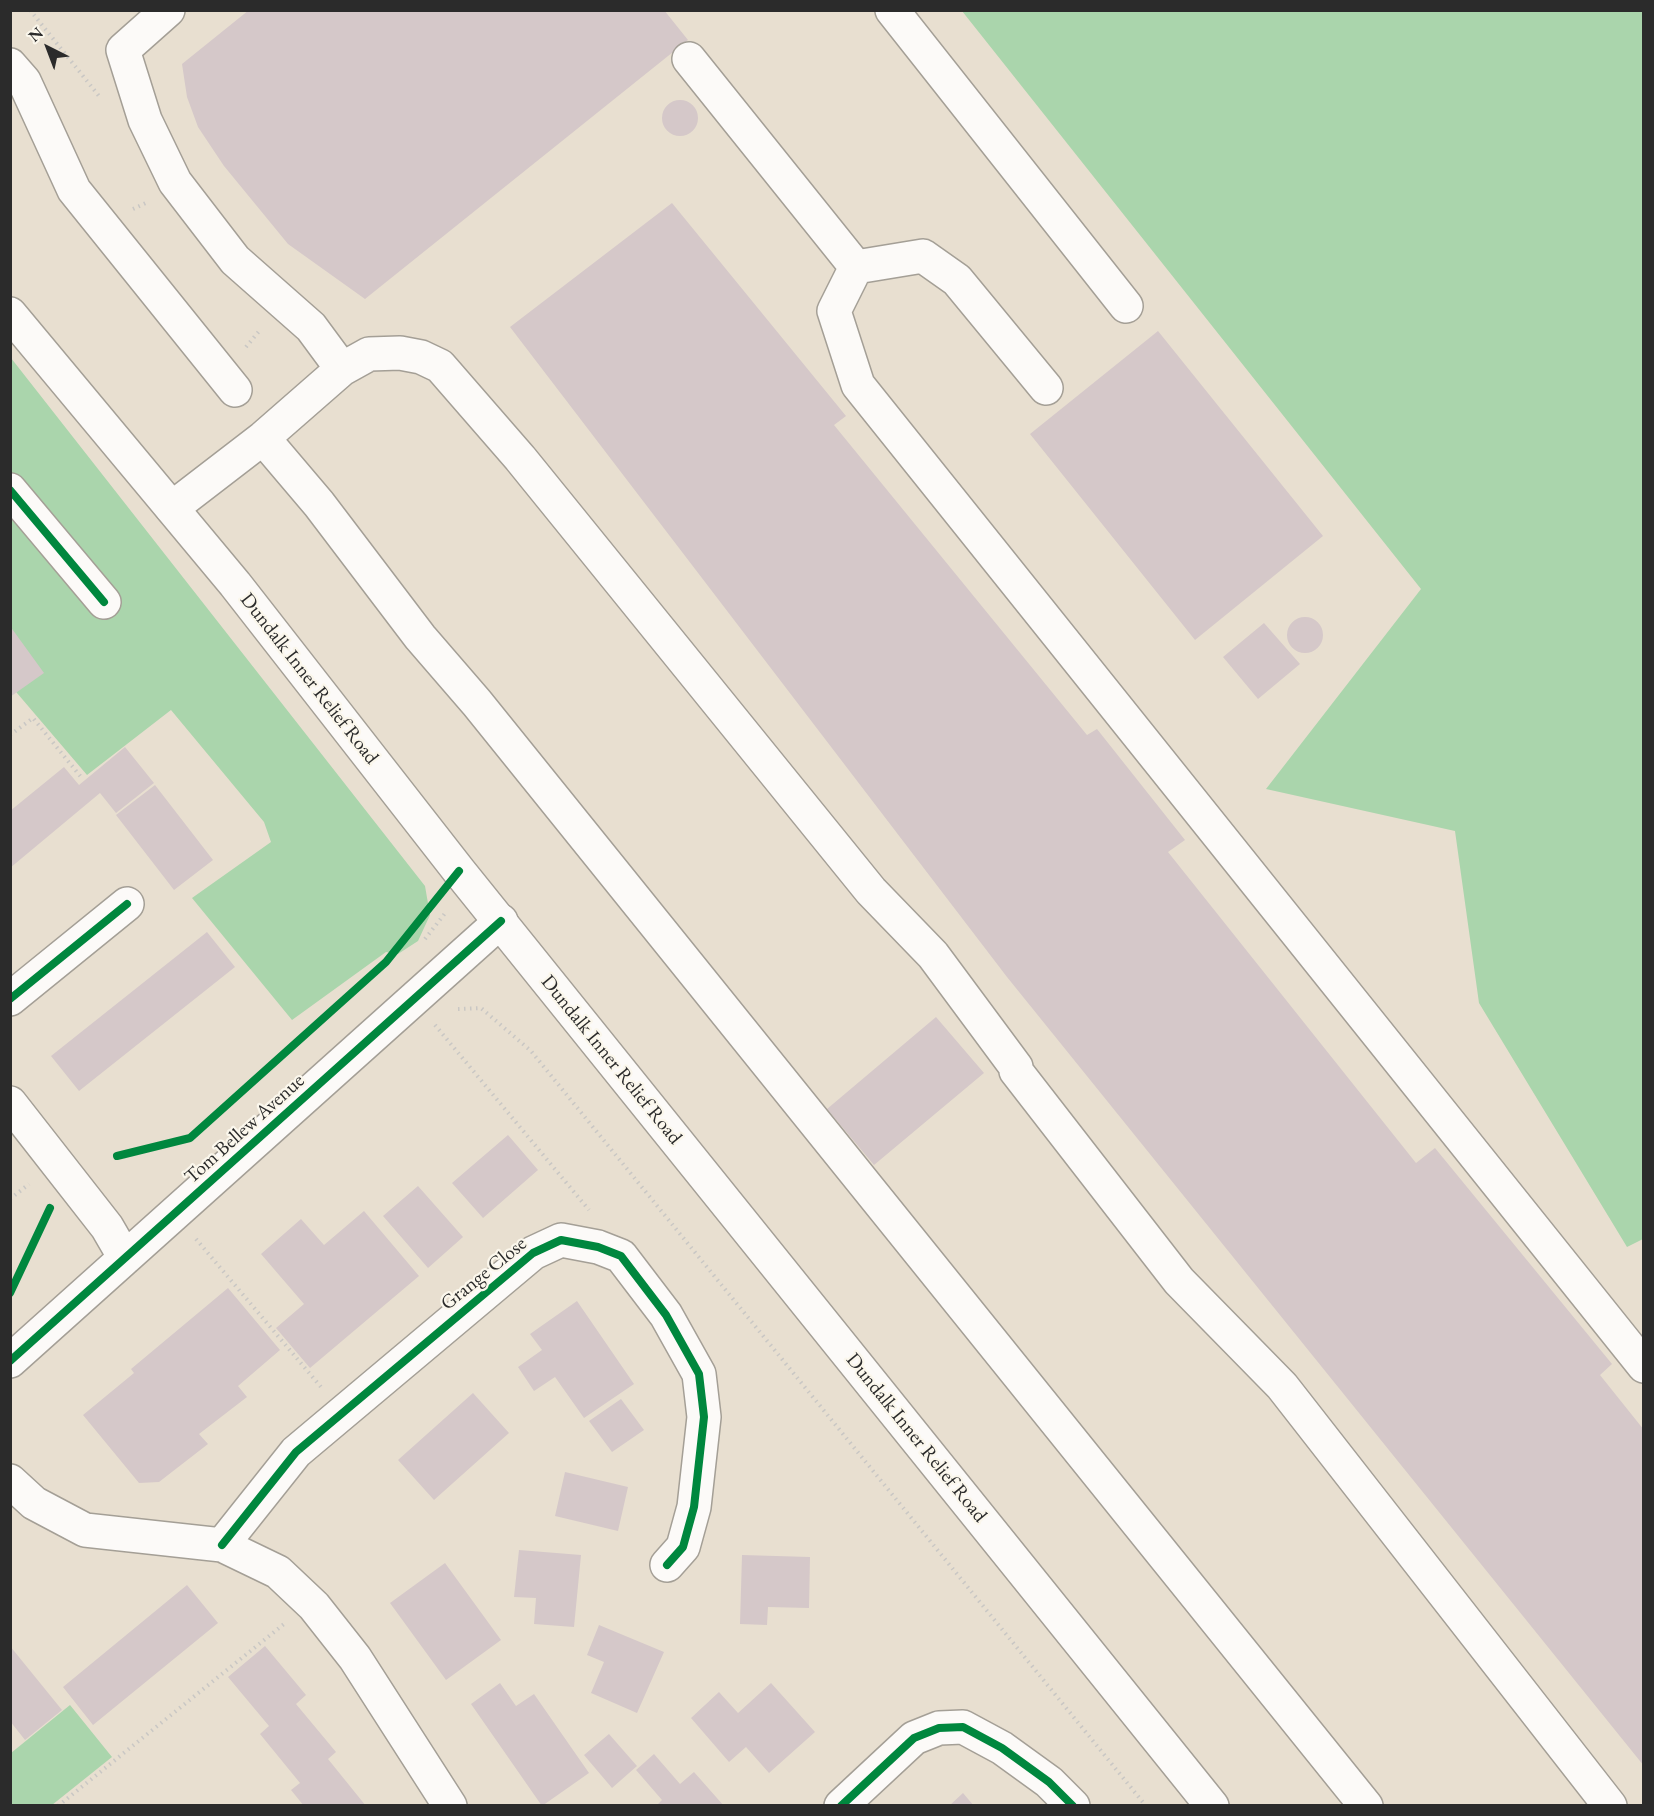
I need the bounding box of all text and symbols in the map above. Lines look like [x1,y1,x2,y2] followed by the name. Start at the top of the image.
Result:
[18,18,78,78] north arrow
[24,22,47,46] text: N
[235,589,383,769] street label: Dundalk Inner Relief Road
[535,971,687,1149] street label: Dundalk Inner Relief Road
[180,1069,310,1189] street label: Tom Bellew Avenue
[436,1232,532,1316] street label: Grange Close
[840,1349,992,1527] street label: Dundalk Inner Relief Road

